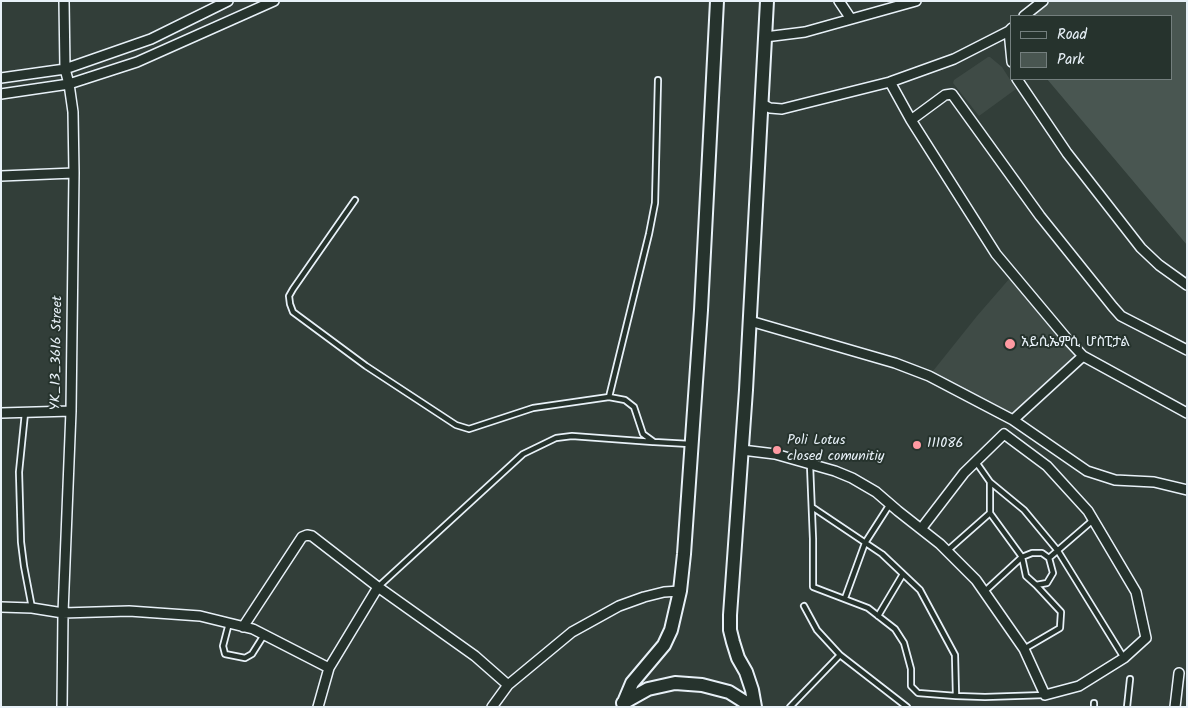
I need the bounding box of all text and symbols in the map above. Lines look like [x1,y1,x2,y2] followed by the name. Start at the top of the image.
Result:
[1010,15,1173,80] legend
[1057,23,1087,47] text: Road
[1057,48,1084,72] text: Park
[49,295,67,411] street label: YK_13_3616 Street
[1021,336,1130,352] place label: አይሲኤምሲ ሆስፒታል
[1003,337,1017,351] marker: አይሲኤምሲ ሆስፒታል
[787,434,884,467] place label: Poli Lotus closed comunitiy
[927,437,963,453] place label: 111086
[911,439,923,451] marker: 111086
[771,444,783,456] marker: Poli Lotus closed comunitiy

